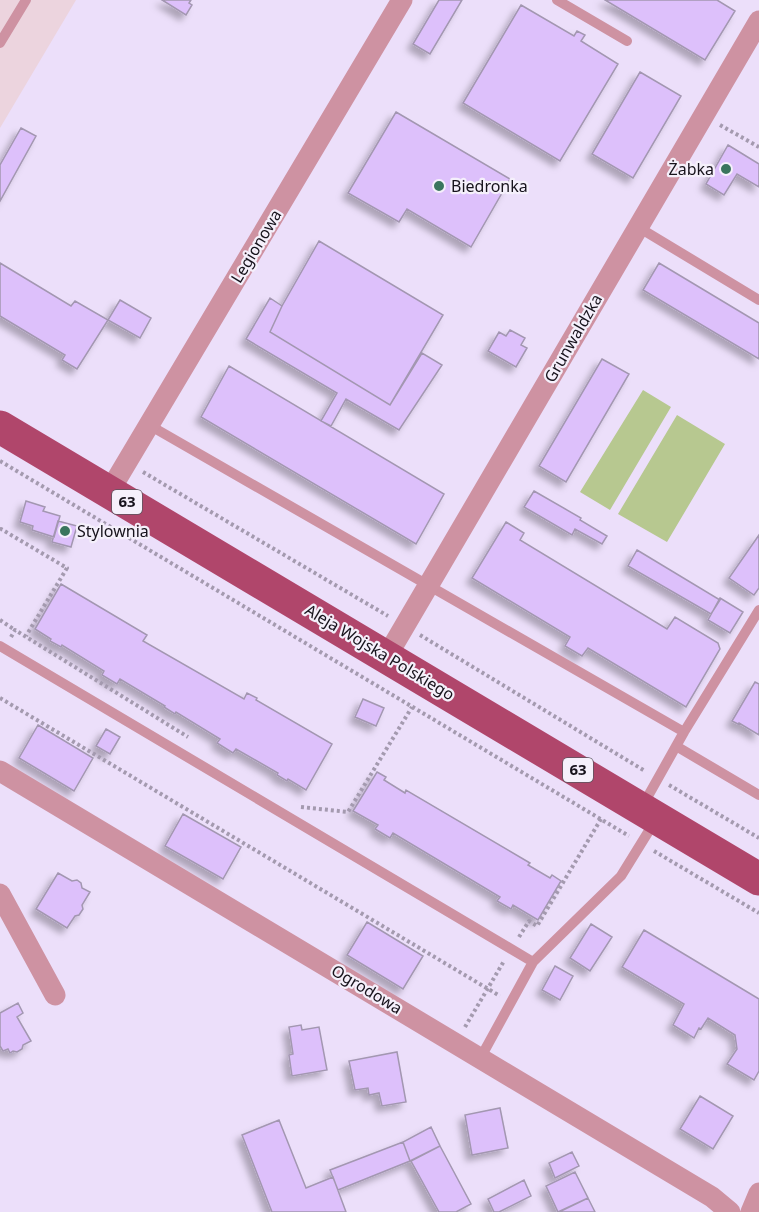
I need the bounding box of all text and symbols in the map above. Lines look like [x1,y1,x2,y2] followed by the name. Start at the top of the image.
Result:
[669,158,714,180] place label: Żabka
[719,162,733,176] marker: Żabka
[451,175,528,197] place label: Biedronka
[432,179,446,193] marker: Biedronka
[225,205,287,287] street label: Legionowa
[539,290,607,386] street label: Grunwaldzka
[112,490,142,514] road number: 63
[77,520,149,542] place label: Stylownia
[58,524,72,538] marker: Stylownia
[301,599,459,705] street label: Aleja Wojska Polskiego
[563,758,593,782] road number: 63
[327,959,407,1019] street label: Ogrodowa

